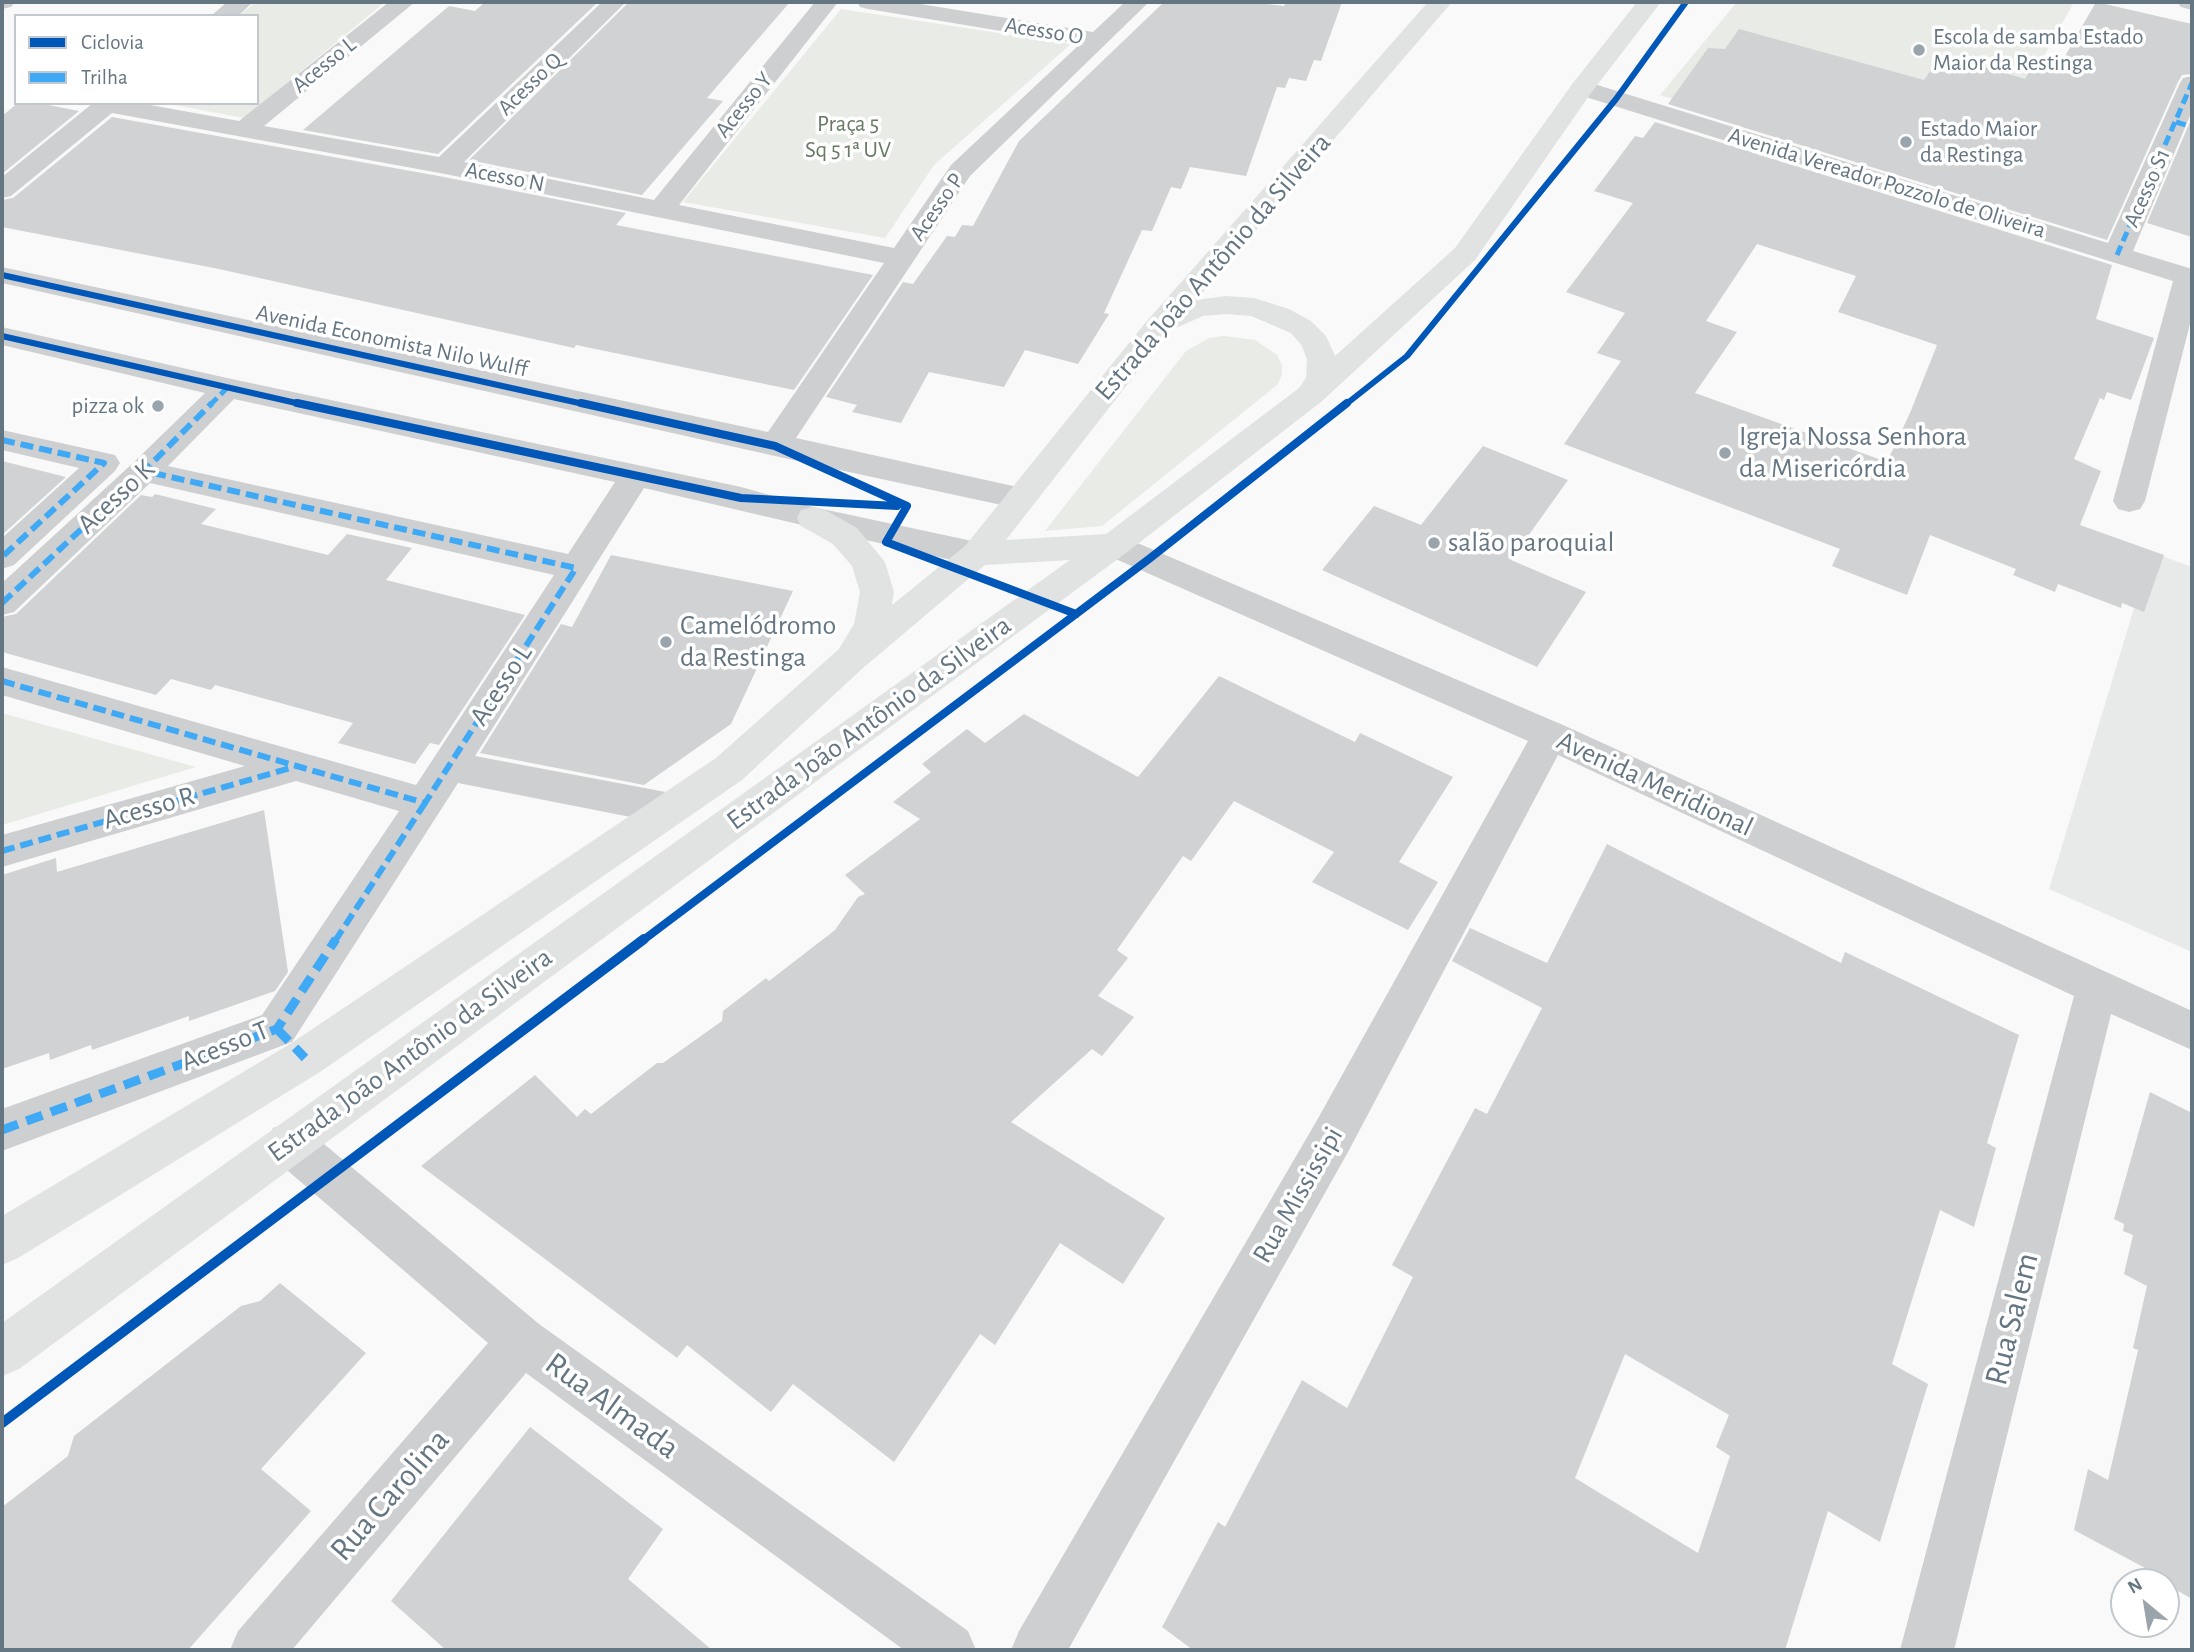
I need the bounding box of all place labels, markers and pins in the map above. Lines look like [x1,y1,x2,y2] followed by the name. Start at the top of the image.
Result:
[1933,23,2143,77] place label: Escola de samba Estado Maior da Restinga
[1911,42,1927,58] marker: Escola de samba Estado Maior da Restinga
[1920,115,2037,169] place label: Estado Maior da Restinga
[1898,134,1914,150] marker: Estado Maior da Restinga
[72,392,144,420] place label: pizza ok
[150,398,166,414] marker: pizza ok
[1739,420,1967,486] place label: Igreja Nossa Senhora da Misericórdia
[1717,445,1733,461] marker: Igreja Nossa Senhora da Misericórdia
[1448,526,1614,560] place label: salão paroquial
[1426,535,1442,551] marker: salão paroquial
[680,609,836,675] place label: Camelódromo da Restinga
[658,634,674,650] marker: Camelódromo da Restinga

